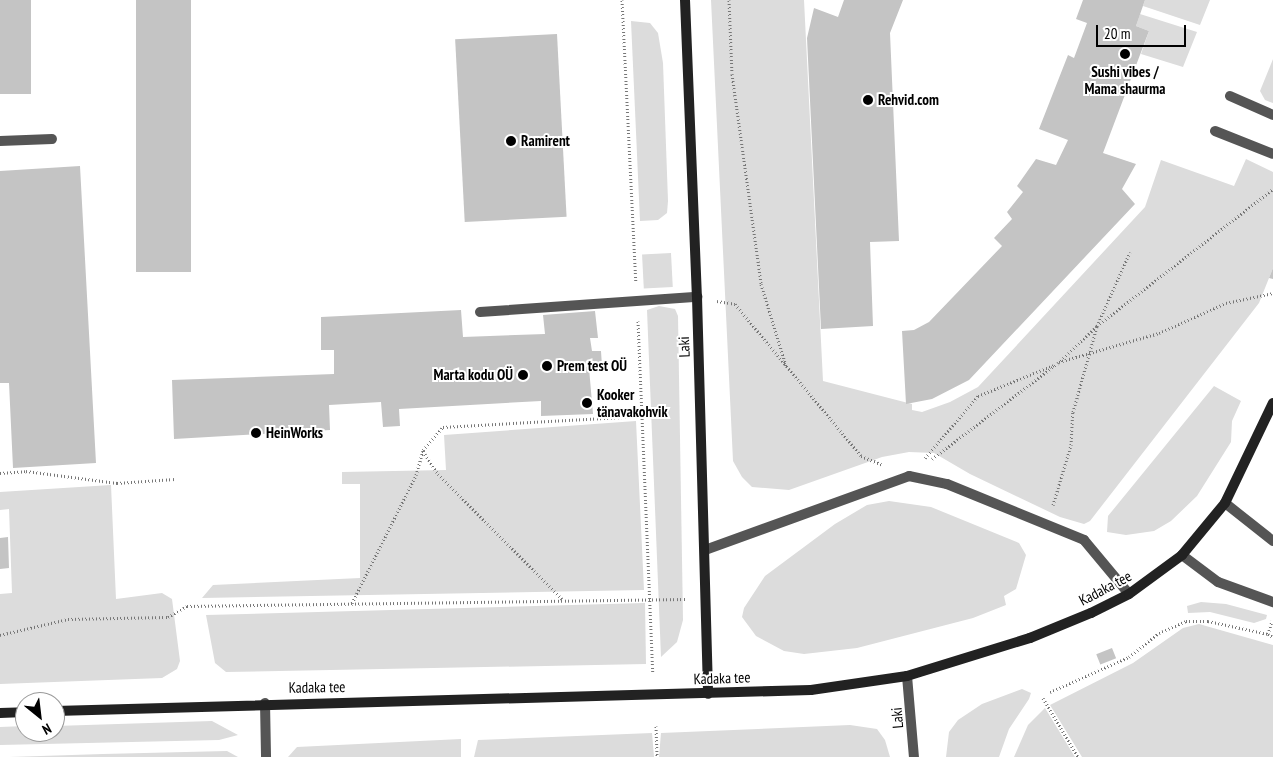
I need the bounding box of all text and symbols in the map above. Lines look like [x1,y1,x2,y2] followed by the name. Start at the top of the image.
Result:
[1098,15,1188,47] scale bar
[1104,24,1130,43] text: 20 m
[1119,48,1131,60] marker: Sushi vibes / Mama shaurma
[1085,62,1165,97] place label: Sushi vibes / Mama shaurma
[878,91,939,109] place label: Rehvid.com
[862,94,874,106] marker: Rehvid.com
[521,132,570,150] place label: Ramirent
[505,135,517,147] marker: Ramirent
[675,336,693,358] street label: Laki
[557,357,627,375] place label: Prem test OÜ
[541,360,553,372] marker: Prem test OÜ
[433,366,513,384] place label: Marta kodu OÜ
[517,369,529,381] marker: Marta kodu OÜ
[597,385,668,420] place label: Kooker tänavakohvik
[581,397,593,409] marker: Kooker tänavakohvik
[266,424,323,442] place label: HeinWorks
[250,427,262,439] marker: HeinWorks
[1076,567,1134,609] street label: Kadaka tee
[693,668,751,688] street label: Kadaka tee
[288,678,346,696] street label: Kadaka tee
[15,692,65,742] north arrow
[887,707,907,729] street label: Laki
[39,720,54,739] text: N

